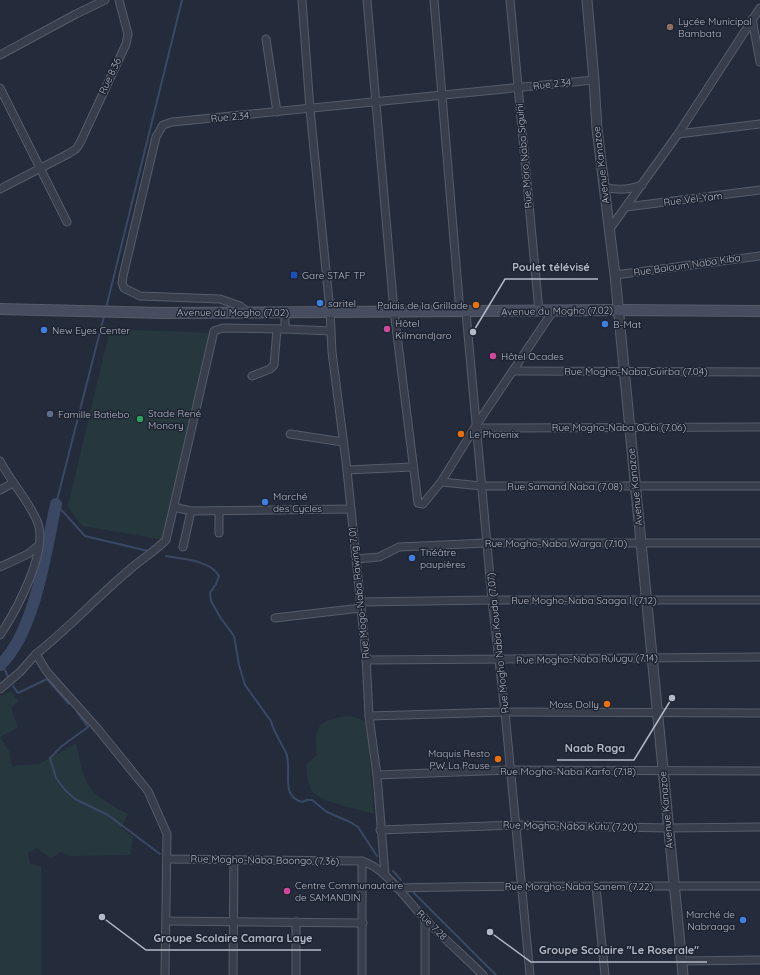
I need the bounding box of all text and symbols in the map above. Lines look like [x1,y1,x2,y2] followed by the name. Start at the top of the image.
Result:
[678,15,752,40] place label: Lycée Municipal Bambata
[665,22,675,32] marker: Lycée Municipal Bambata
[96,55,124,96] street label: Rue 8.36
[532,76,572,92] street label: Rue 2.34
[513,103,535,209] street label: Rue Moro Naba Siguini
[210,109,250,125] street label: Rue 2.34
[590,125,612,204] street label: Avenue Kanazoe
[663,189,723,209] street label: Rue Vel-Yam
[633,251,741,279] street label: Rue Baloum Naba Kiba
[505,256,598,279] callout: Poulet télévisé
[512,260,590,274] text: Poulet télévisé
[302,269,365,282] place label: Gare STAF TP
[289,270,299,280] marker: Gare STAF TP
[328,297,356,310] place label: saritel
[315,298,325,308] marker: saritel
[377,299,468,312] place label: Palais de la Grillade
[471,300,481,310] marker: Palais de la Grillade
[501,304,613,318] street label: Avenue du Mogho (7.02)
[177,306,289,319] street label: Avenue du Mogho (7.02)
[395,317,452,342] place label: Hôtel Kilmandjaro
[613,318,642,331] place label: B-Mat
[600,319,610,329] marker: B-Mat
[52,324,130,337] place label: New Eyes Center
[382,324,392,334] marker: Hôtel Kilmandjaro
[39,325,49,335] marker: New Eyes Center
[501,350,564,363] place label: Hôtel Ocades
[488,351,498,361] marker: Hôtel Ocades
[564,365,708,378] street label: Rue Mogho-Naba Guirba (7.04)
[148,407,202,432] place label: Stade René Monory
[58,408,130,421] place label: Famille Batiebo
[45,409,55,419] marker: Famille Batiebo
[135,414,145,424] marker: Stade René Monory
[552,421,686,434] street label: Rue Mogho-Naba Oubi (7.06)
[469,428,519,441] place label: Le Phoenix
[456,429,466,439] marker: Le Phoenix
[624,447,646,526] street label: Avenue Kanazoe
[507,480,623,493] street label: Rue Samand Naba (7.08)
[273,490,322,515] place label: Marché des Cycles
[260,497,270,507] marker: Marché des Cycles
[346,527,372,659] street label: Rue Mogo-Naba Rawing 7.01
[485,537,627,550] street label: Rue Mogho-Naba Warga (7.10)
[420,546,466,571] place label: Théâtre paupières
[407,553,417,563] marker: Théâtre paupières
[484,572,512,714] street label: Rue Mogho Naba Kouda (7.07)
[511,594,657,607] street label: Rue Mogho-Naba Saaga I (7.12)
[516,651,658,667] street label: Rue Mogho-Naba Rulugu (7.14)
[549,698,599,711] place label: Moss Dolly
[602,699,612,709] marker: Moss Dolly
[557,737,634,760] callout: Naab Raga
[565,741,625,755] text: Naab Raga
[428,747,490,772] place label: Maquis Resto PW La Pause
[493,754,503,764] marker: Maquis Resto PW La Pause
[500,765,636,778] street label: Rue Mogho-Naba Karfo (7.18)
[656,770,676,849] street label: Avenue Kanazoe
[503,818,638,834] street label: Rue Mogho-Naba Kutu (7.20)
[191,852,340,868] street label: Rue Mogho-Naba Baongo (7.36)
[295,879,404,904] place label: Centre Communautaire de SAMANDIN
[505,880,654,893] street label: Rue Morgho-Naba Sanem (7.22)
[282,886,292,896] marker: Centre Communautaire de SAMANDIN
[414,907,450,943] street label: Rue 7.28
[686,908,735,933] place label: Marché de Nabraaga
[738,915,748,925] marker: Marché de Nabraaga
[146,927,321,950] callout: Groupe Scolaire Camara Laye
[153,931,313,945] text: Groupe Scolaire Camara Laye
[531,939,707,962] callout: Groupe Scolaire "Le Roserale"
[539,943,699,957] text: Groupe Scolaire "Le Roserale"

